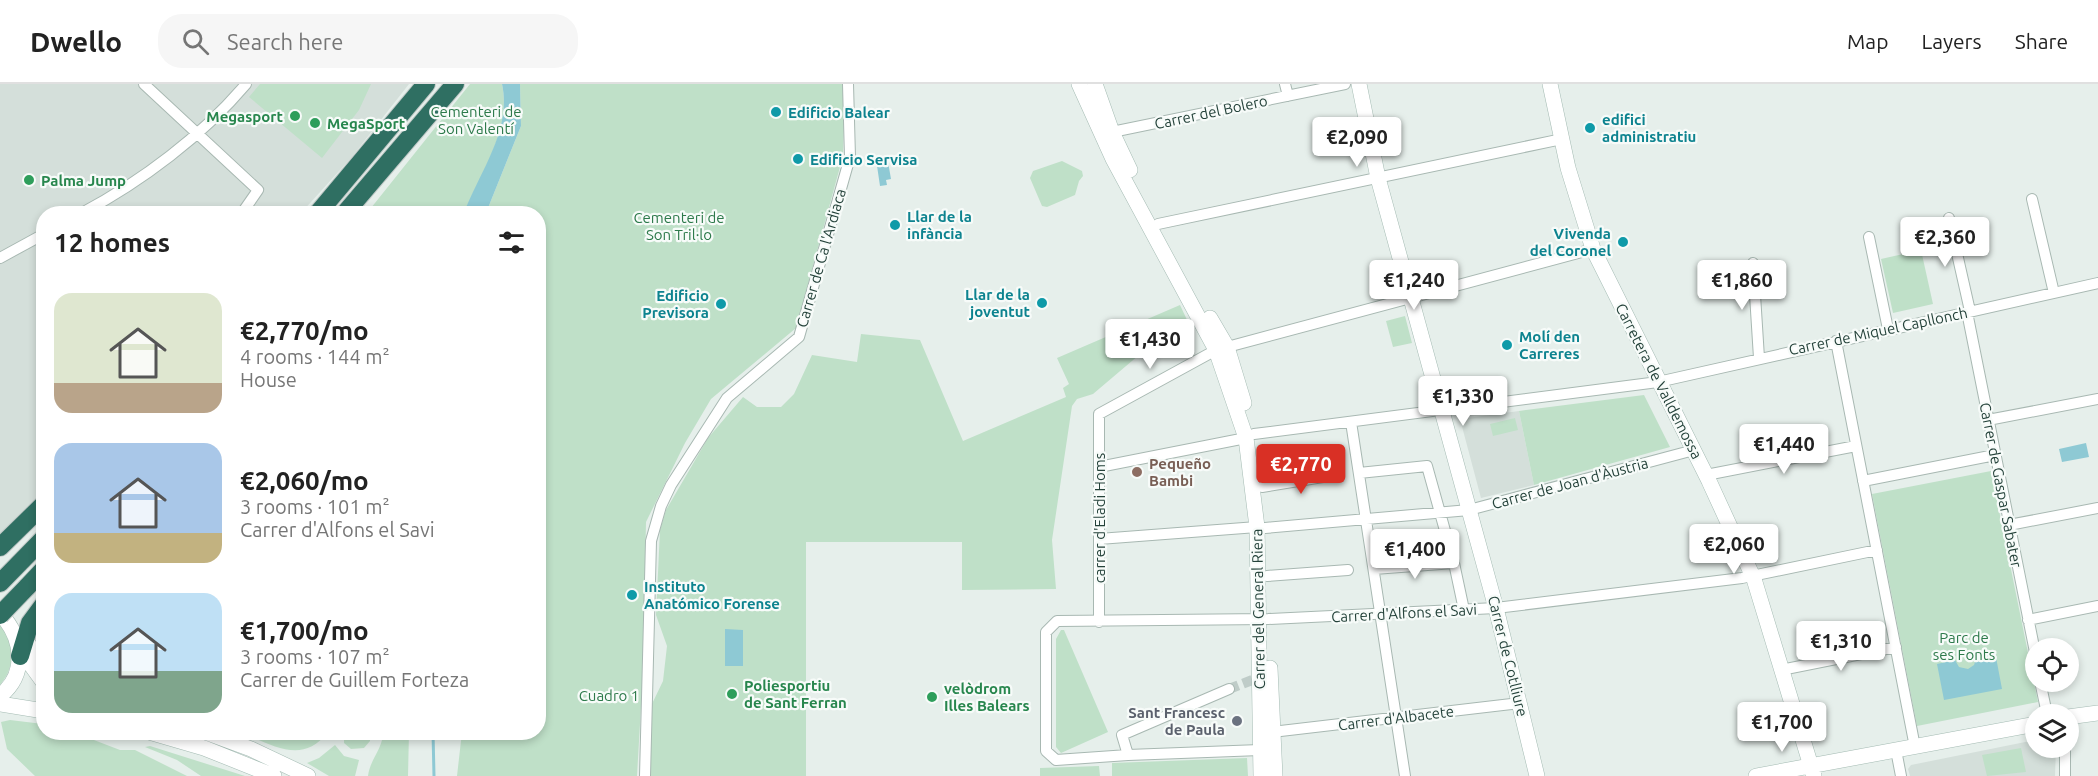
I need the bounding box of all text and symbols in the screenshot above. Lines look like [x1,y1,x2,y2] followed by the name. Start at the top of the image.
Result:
[158,14,578,68] search box
[179,25,212,58] icon: search
[30,26,122,57] text: Dwello
[227,29,343,54] text: Search here
[1847,29,1888,53] text: Map
[1921,29,1982,53] text: Layers
[2015,29,2068,53] text: Share
[1153,92,1269,132] street label: Carrer del Bolero
[430,103,522,137] park label: Cementeri de Son Valentí
[788,104,891,121] place label: Edificio Balear
[769,105,783,119] marker: Edificio Balear
[206,108,284,125] place label: Megasport
[288,109,302,123] marker: Megasport
[1602,111,1696,145] place label: edifici administratiu
[327,115,406,132] place label: MegaSport
[308,116,322,130] marker: MegaSport
[1308,117,1406,168] pin: €2,090
[1583,121,1597,135] marker: edifici administratiu
[1326,125,1388,148] text: €2,090
[810,151,918,168] place label: Edificio Servisa
[791,152,805,166] marker: Edificio Servisa
[41,172,126,189] place label: Palma Jump
[22,173,36,187] marker: Palma Jump
[793,187,849,329] street label: Carrer de Ca l'Ardiaca
[907,208,972,242] place label: Llar de la infància
[633,209,725,243] park label: Cementeri de Son Tril·lo
[1896,217,1994,268] pin: €2,360
[888,218,902,232] marker: Llar de la infància
[1530,225,1611,259] place label: Vivenda del Coronel
[1914,225,1976,248] text: €2,360
[495,226,528,259] icon: filters
[54,228,170,257] text: 12 homes
[1616,235,1630,249] marker: Vivenda del Coronel
[1365,260,1463,311] pin: €1,240
[1693,260,1791,311] pin: €1,860
[1383,268,1445,291] text: €1,240
[1711,268,1773,291] text: €1,860
[965,286,1031,320] place label: Llar de la joventut
[642,287,709,321] place label: Edificio Previsora
[1035,296,1049,310] marker: Llar de la joventut
[714,297,728,311] marker: Edificio Previsora
[1612,300,1706,462] street label: Carretera de Valldemossa
[1787,304,1969,358] street label: Carrer de Miquel Capllonch
[240,316,369,345] text: €2,770/mo
[102,317,174,389] icon: home
[1101,319,1199,370] pin: €1,430
[1119,327,1181,350] text: €1,430
[1519,328,1580,362] place label: Molí den Carreres
[1500,338,1514,352] marker: Molí den Carreres
[240,345,390,368] text: 4 rooms · 144 m²
[240,368,297,391] text: House
[1414,376,1512,427] pin: €1,330
[1432,384,1494,407] text: €1,330
[1977,401,2025,569] street label: Carrer de Gaspar Sabater
[1735,424,1833,475] pin: €1,440
[1753,432,1815,455] text: €1,440
[1252,444,1350,495] pin: €2,770
[1270,452,1332,475] text: €2,770
[1091,453,1108,583] street label: carrer d'Eladi Homs
[1490,454,1650,512] street label: Carrer de Joan d'Àustria
[1149,455,1211,489] place label: Pequeño Bambi
[1130,465,1144,479] marker: Pequeño Bambi
[240,466,369,495] text: €2,060/mo
[102,467,174,539] icon: home
[240,495,390,518] text: 3 rooms · 101 m²
[240,518,435,541] text: Carrer d'Alfons el Savi
[1685,524,1783,575] pin: €2,060
[1248,529,1268,689] street label: Carrer del General Riera
[1366,529,1464,580] pin: €1,400
[1703,532,1765,555] text: €2,060
[1384,537,1446,560] text: €1,400
[644,578,780,612] place label: Instituto Anatómico Forense
[625,588,639,602] marker: Instituto Anatómico Forense
[1485,594,1531,718] street label: Carrer de Cotlliure
[1331,601,1477,625] street label: Carrer d'Alfons el Savi
[240,616,369,645] text: €1,700/mo
[102,617,174,689] icon: home
[1792,621,1890,672] pin: €1,310
[1810,629,1872,652] text: €1,310
[1933,629,1995,663] park label: Parc de ses Fonts
[2025,638,2079,758] map controls
[2025,638,2079,692] button: locate
[240,645,390,668] text: 3 rooms · 107 m²
[240,668,469,691] text: Carrer de Guillem Forteza
[744,677,847,711] place label: Poliesportiu de Sant Ferran
[944,680,1030,714] place label: velòdrom Illes Balears
[579,687,639,704] park label: Cuadro 1
[725,687,739,701] marker: Poliesportiu de Sant Ferran
[925,690,939,704] marker: velòdrom Illes Balears
[1337,702,1455,734] street label: Carrer d'Albacete
[1733,702,1831,753] pin: €1,700
[1128,704,1225,738] place label: Sant Francesc de Paula
[2025,704,2079,758] button: layers
[1751,710,1813,733] text: €1,700
[1230,714,1244,728] marker: Sant Francesc de Paula

